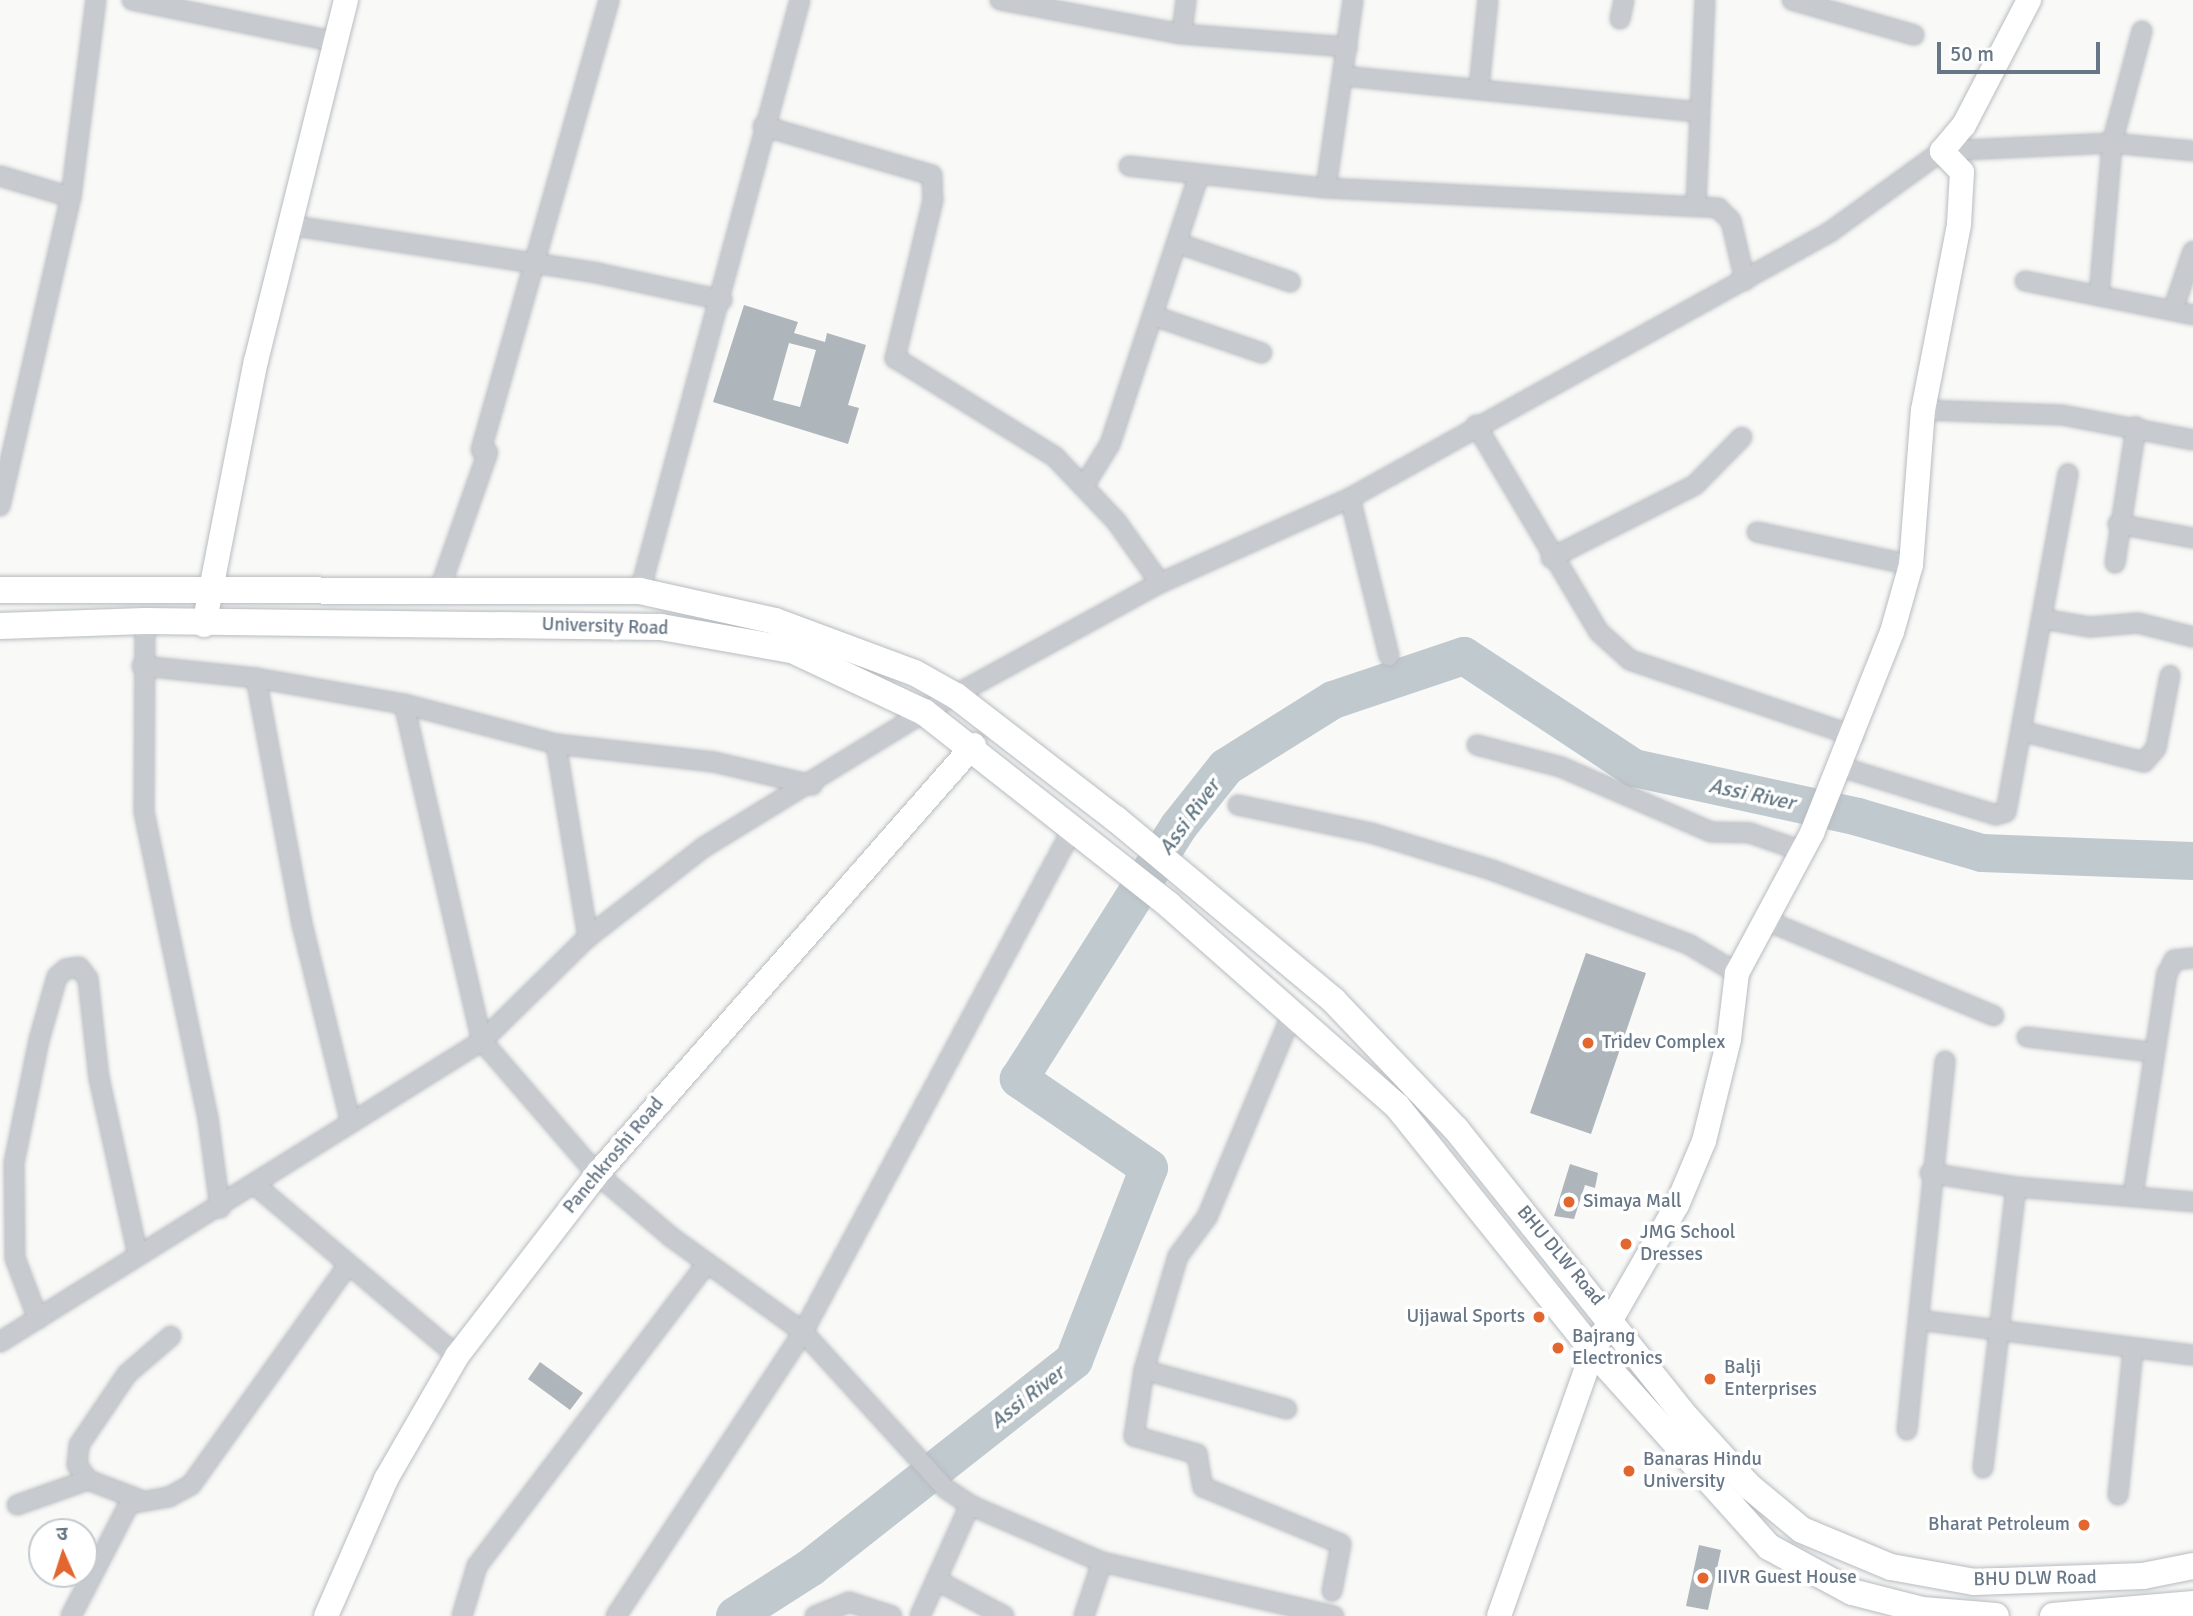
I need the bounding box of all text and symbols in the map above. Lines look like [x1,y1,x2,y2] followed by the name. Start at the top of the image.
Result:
[1941,28,2104,72] scale bar
[1950,41,1994,67] text: 50 m
[541,613,669,641] street label: University Road
[1707,773,1797,815] water label: Assi River
[1153,774,1225,860] water label: Assi River
[1602,1032,1725,1054] place label: Tridev Complex
[1580,1035,1596,1051] marker: Tridev Complex
[559,1093,669,1219] street label: Panchkroshi Road
[1583,1191,1682,1213] place label: Simaya Mall
[1561,1194,1577,1210] marker: Simaya Mall
[1512,1201,1608,1311] street label: BHU DLW Road
[1640,1222,1735,1266] place label: JMG School Dresses
[1618,1236,1634,1252] marker: JMG School Dresses
[1407,1306,1525,1328] place label: Ujjawal Sports
[1531,1309,1547,1325] marker: Ujjawal Sports
[1572,1326,1663,1370] place label: Bajrang Electronics
[1550,1340,1566,1356] marker: Bajrang Electronics
[1724,1357,1817,1401] place label: Balji Enterprises
[985,1360,1069,1434] water label: Assi River
[1702,1371,1718,1387] marker: Balji Enterprises
[1643,1449,1762,1493] place label: Banaras Hindu University
[1621,1463,1637,1479] marker: Banaras Hindu University
[1928,1514,2070,1536] place label: Bharat Petroleum
[2076,1517,2092,1533] marker: Bharat Petroleum
[28,1518,98,1588] north arrow
[56,1522,68,1546] text: उ
[1717,1567,1857,1589] place label: IIVR Guest House
[1973,1567,2097,1591] street label: BHU DLW Road
[1695,1570,1711,1586] marker: IIVR Guest House

